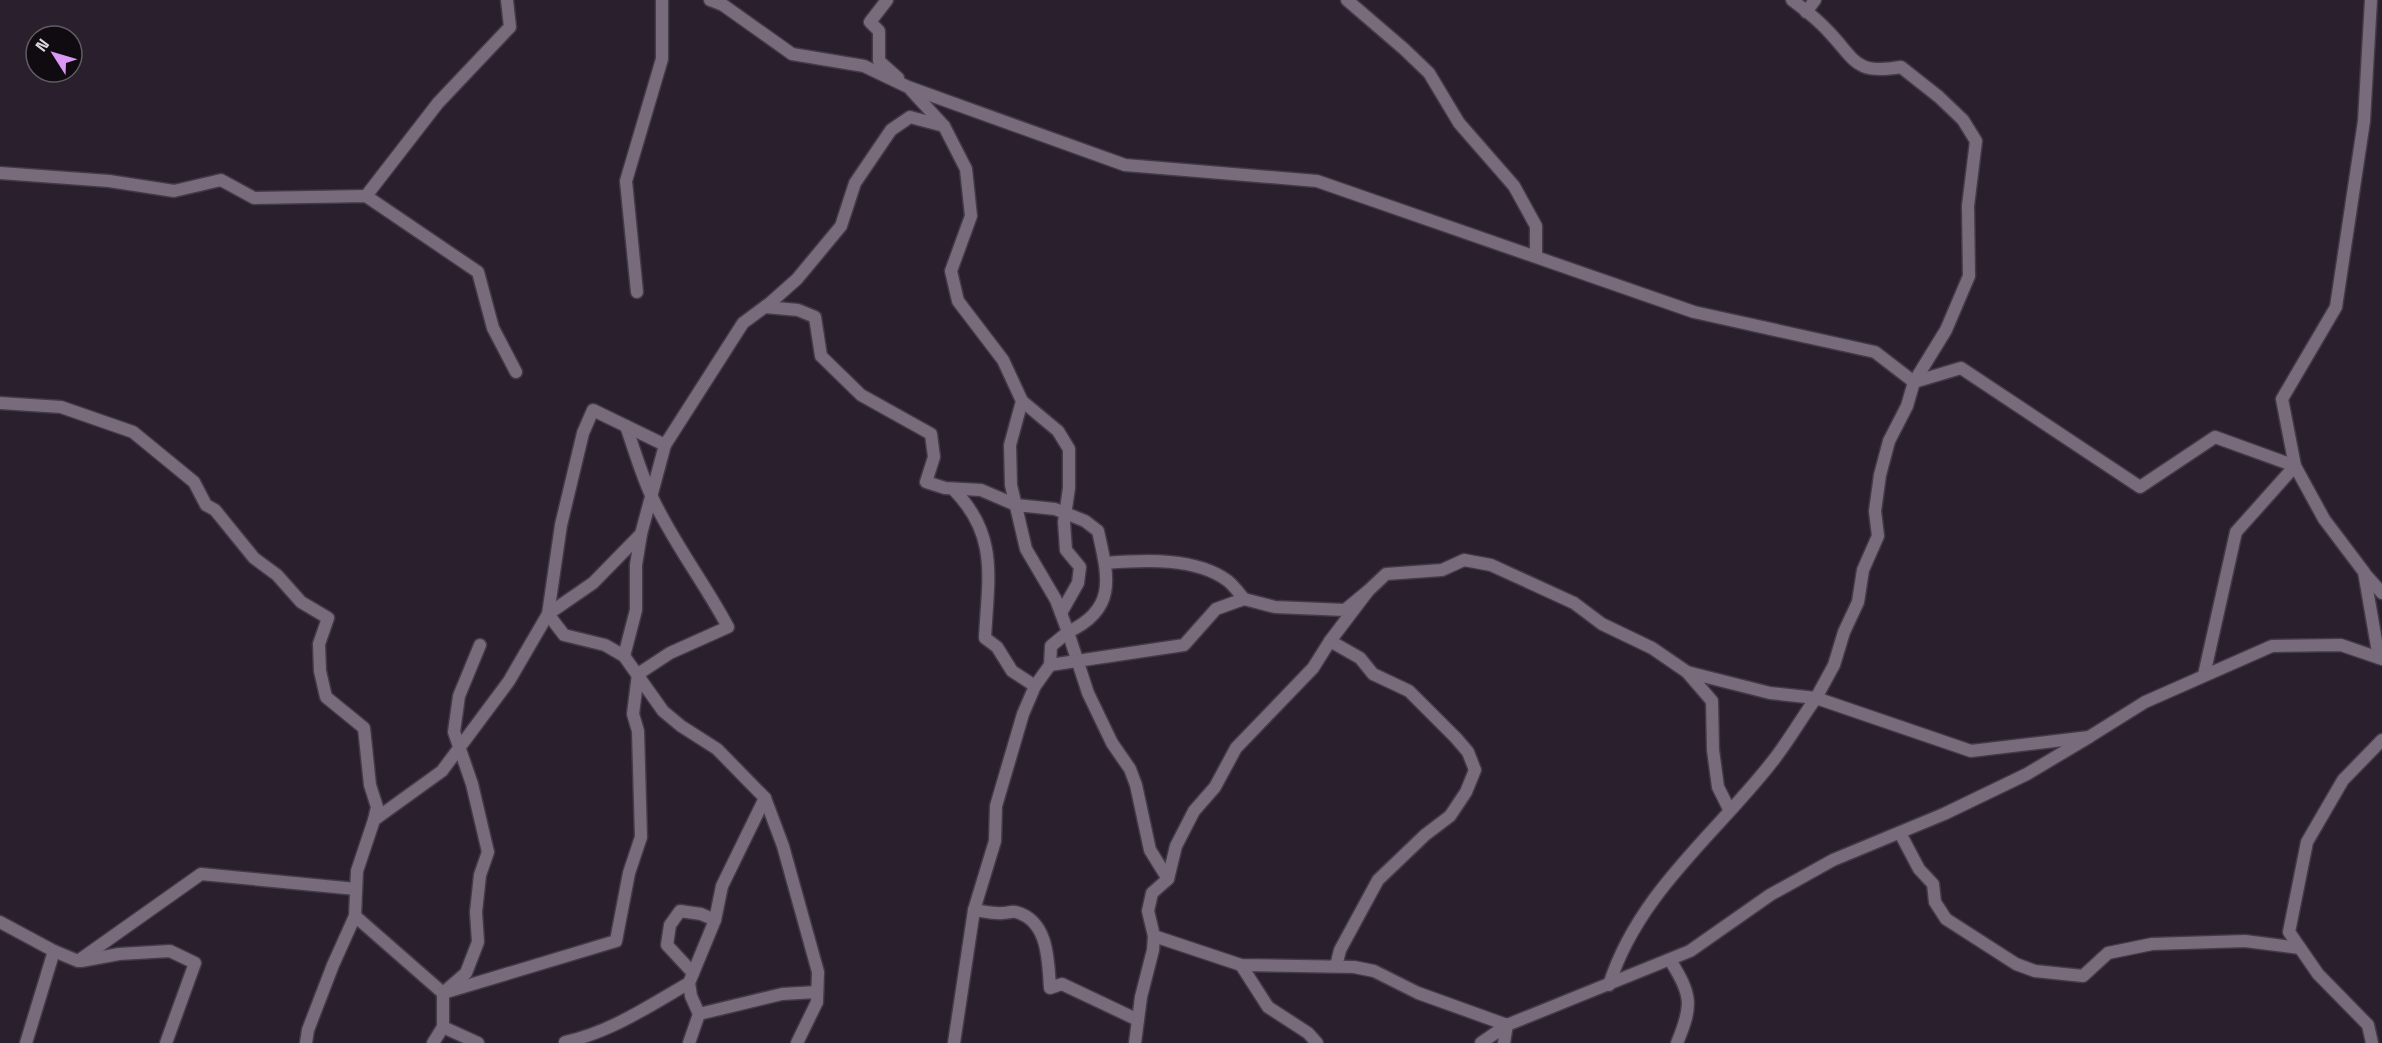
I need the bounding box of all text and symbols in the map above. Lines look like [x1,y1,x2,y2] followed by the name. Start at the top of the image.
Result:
[24,24,84,84] north arrow
[31,35,54,56] text: N

